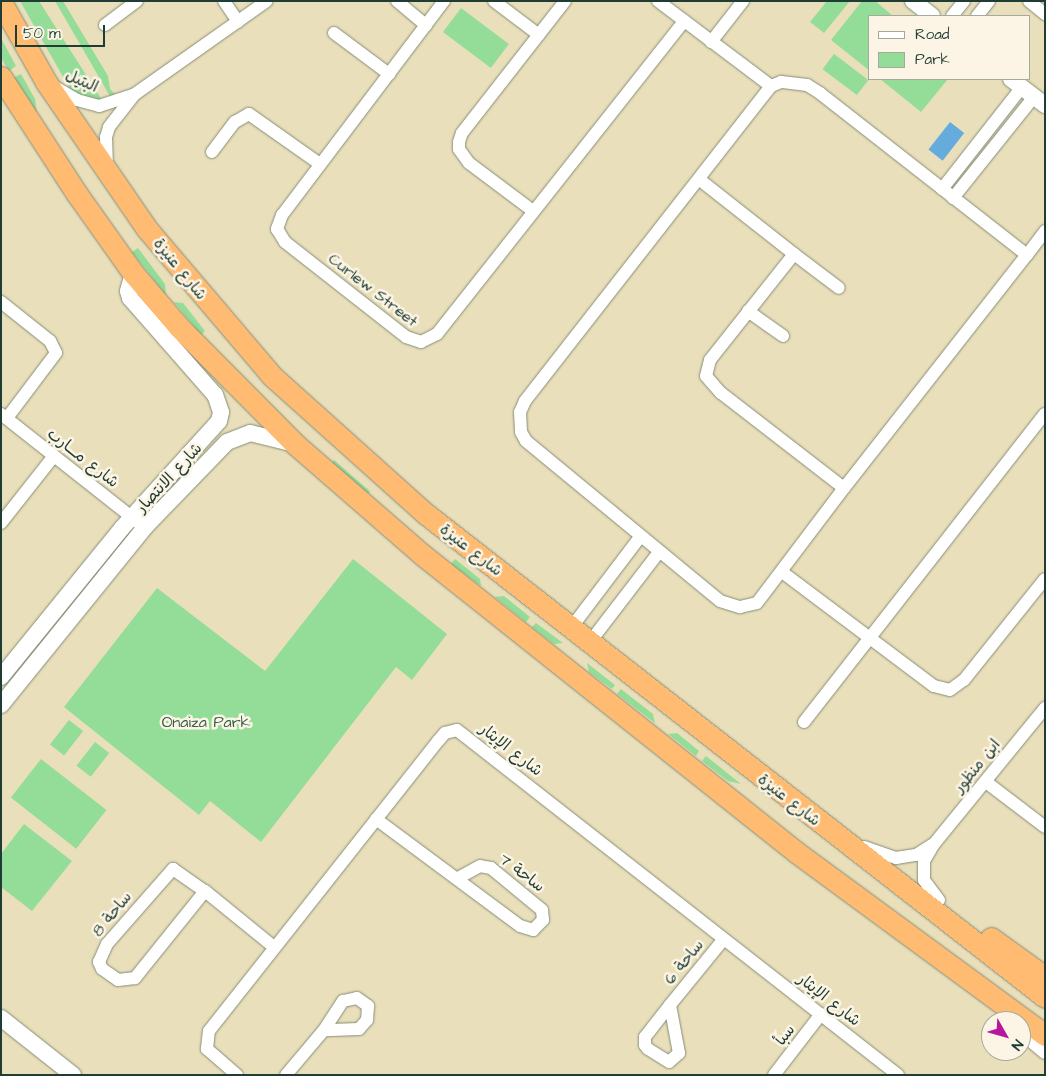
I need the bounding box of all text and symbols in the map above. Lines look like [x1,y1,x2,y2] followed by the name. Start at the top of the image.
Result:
[18,15,108,47] scale bar
[868,15,1031,80] legend
[23,23,61,44] text: 50 m
[915,24,949,45] text: Road
[915,49,950,70] text: Park
[63,65,101,97] street label: البتيل
[149,234,211,304] street label: شارع عنيزة
[324,249,422,331] street label: Curlew Street
[43,424,123,492] street label: شارع مـــارب
[132,439,206,517] street label: شارع الانتصار
[436,520,506,580] street label: شارع عنيزة
[162,712,250,732] park label: Onaiza Park
[476,720,546,780] street label: شارع الإيثار
[949,735,1005,797] street label: ابن منظور
[754,770,824,830] street label: شارع عنيزة
[495,850,549,896] street label: ساحة 7
[88,888,136,940] street label: ساحة 8
[660,936,708,988] street label: ساحة 6
[794,970,864,1030] street label: شارع الإيثار
[981,1011,1031,1061] north arrow
[771,1021,799,1049] street label: سبأ
[1006,1035,1028,1054] text: N

